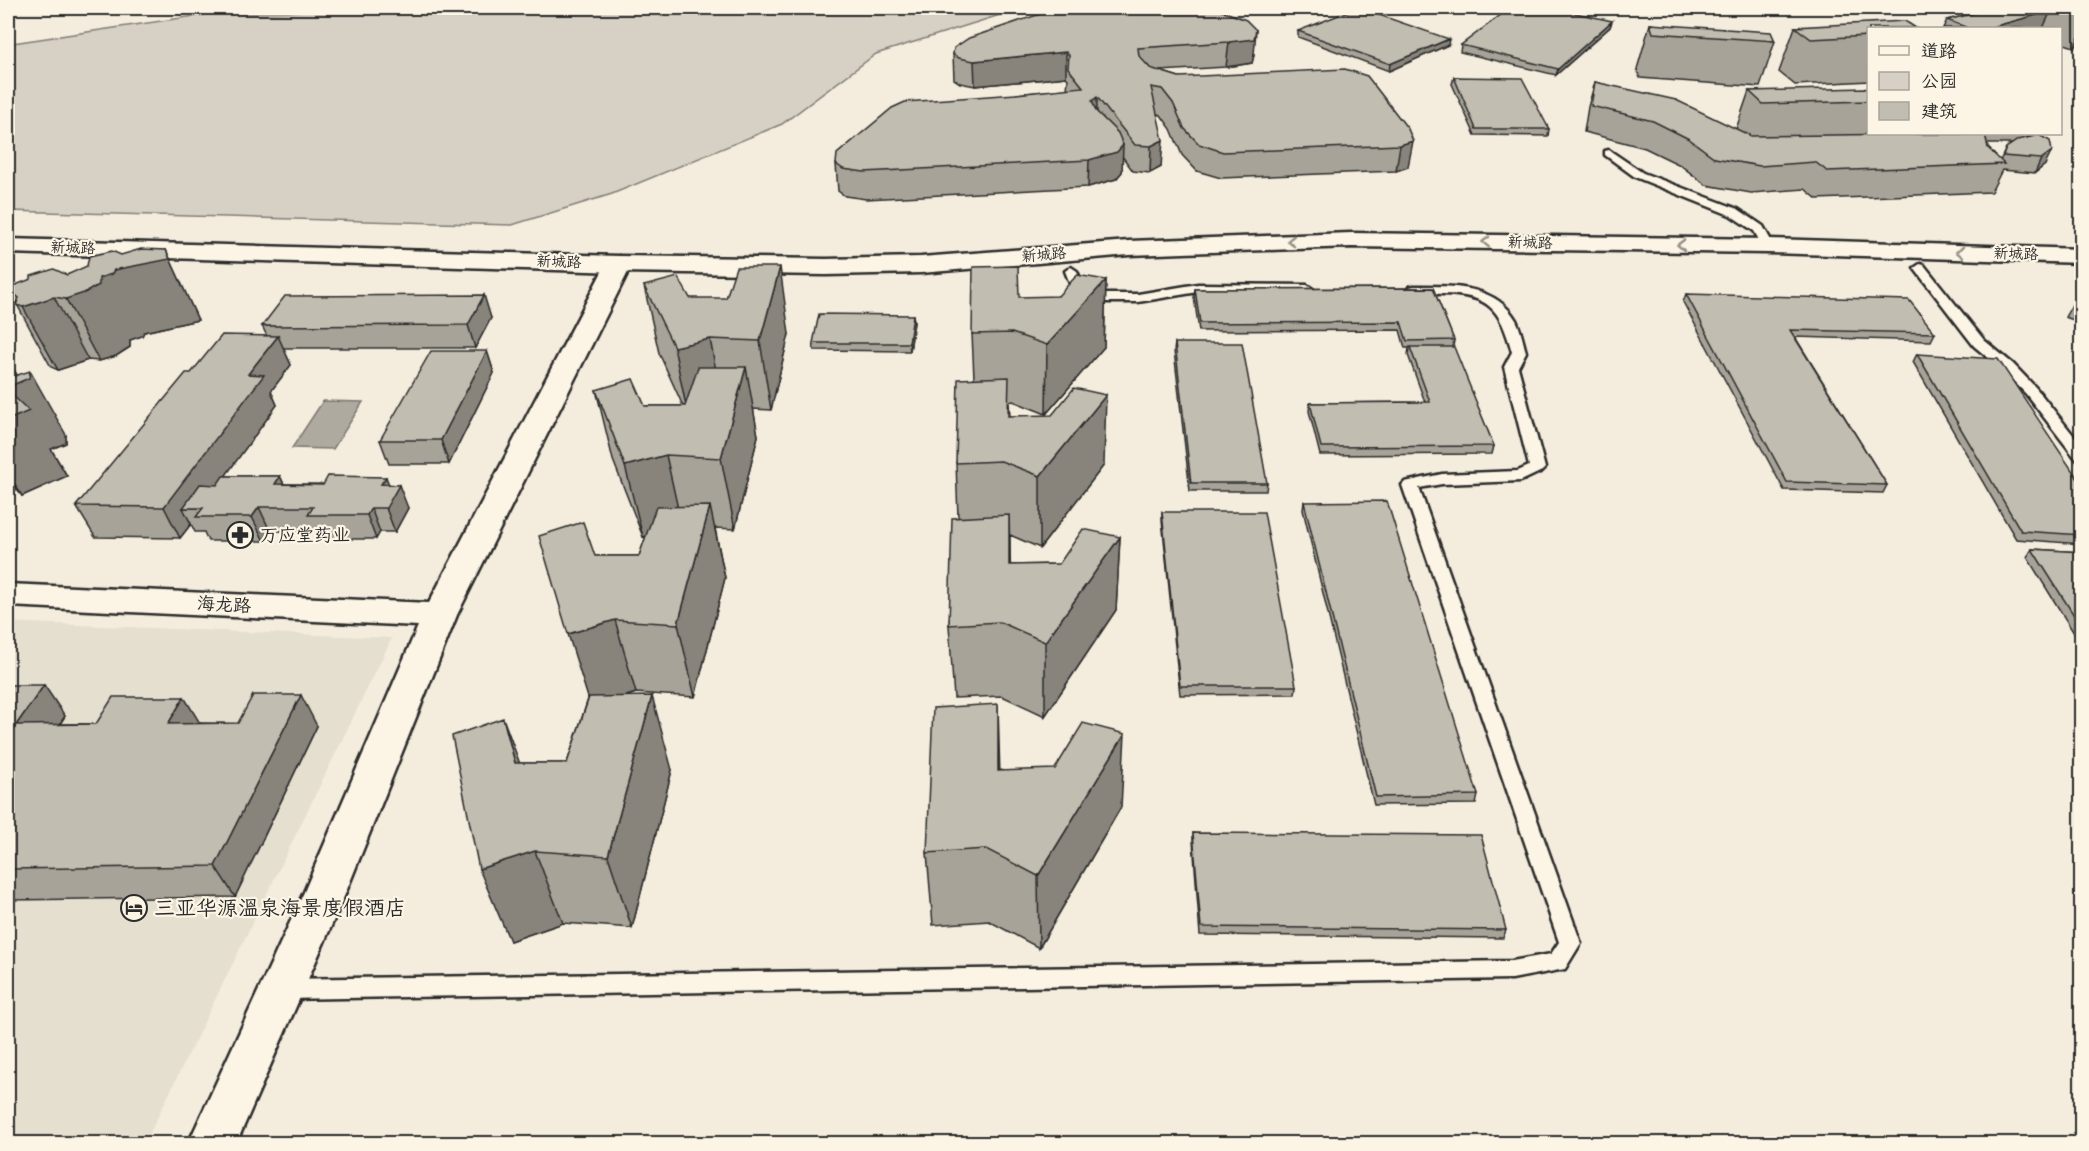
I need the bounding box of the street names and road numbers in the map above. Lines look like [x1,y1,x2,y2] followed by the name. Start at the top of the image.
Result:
[1507,233,1553,253] street label: 新城路
[50,238,96,258] street label: 新城路
[1021,244,1067,266] street label: 新城路
[1993,244,2039,264] street label: 新城路
[536,252,582,272] street label: 新城路
[196,593,252,617] street label: 海龙路

